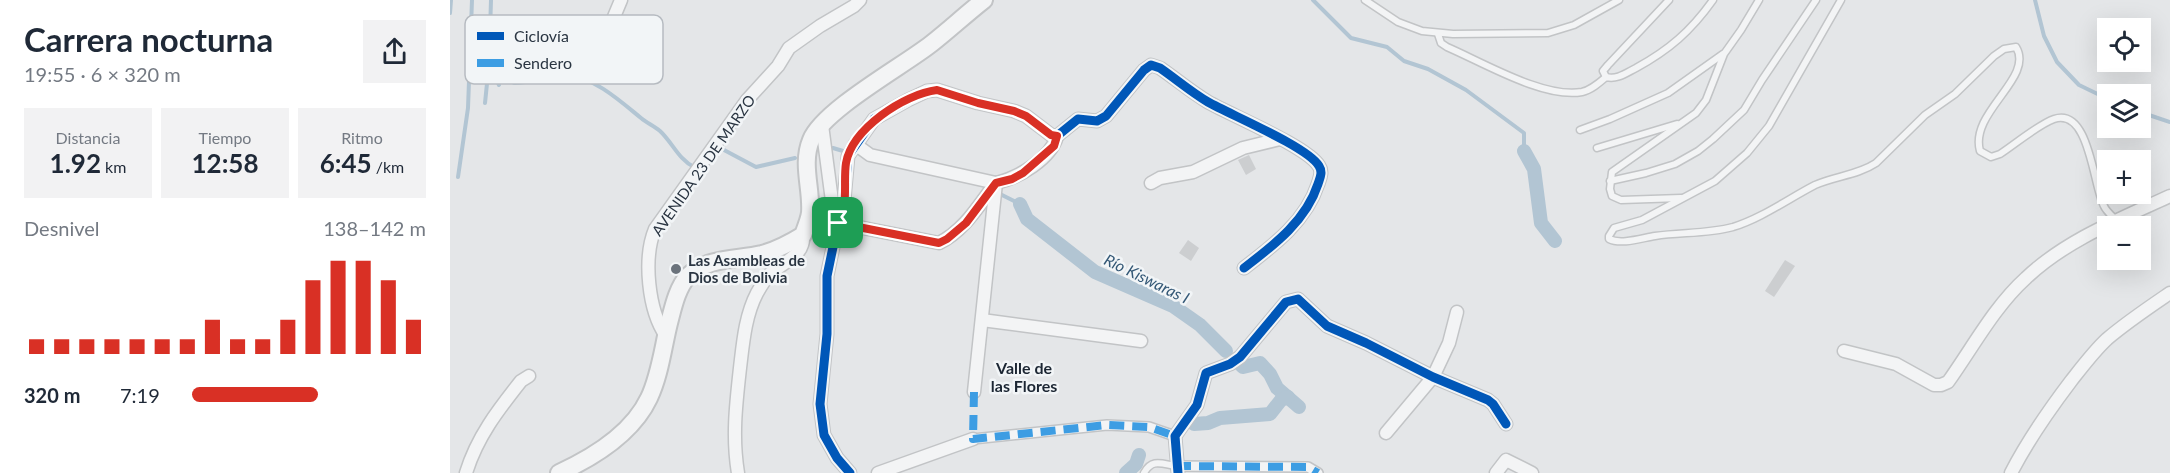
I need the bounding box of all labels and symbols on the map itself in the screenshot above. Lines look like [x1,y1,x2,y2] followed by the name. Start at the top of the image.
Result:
[465,15,663,84] legend
[514,26,569,45] text: Ciclovía
[514,53,572,72] text: Sendero
[647,91,759,239] street label: AVENIDA 23 DE MARZO
[812,197,863,248] pin
[1101,249,1193,307] water label: Río Kiswaras I
[688,251,805,286] place label: Las Asambleas de Dios de Bolivia
[669,262,683,276] marker: Las Asambleas de Dios de Bolivia
[991,358,1057,395] district label: Valle de las Flores

